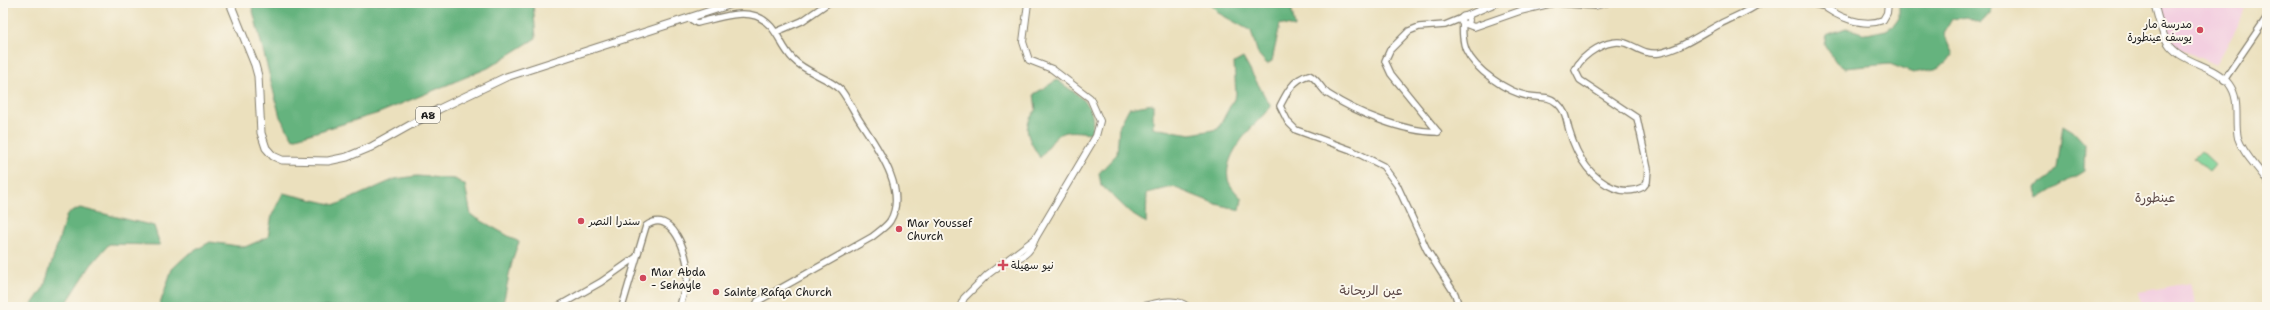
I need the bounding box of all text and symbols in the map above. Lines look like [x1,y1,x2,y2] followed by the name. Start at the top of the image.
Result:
[2127,17,2192,45] place label: مدرسة مار يوسف عينطورة
[2195,25,2205,35] marker: مدرسة مار يوسف عينطورة
[416,107,440,123] road number: A8
[2135,189,2175,206] district label: عينطورة
[588,214,640,229] place label: سندرا النصر
[576,216,586,226] marker: سندرا النصر
[907,216,973,244] place label: Mar Youssef Church
[894,224,904,234] marker: Mar Youssef Church
[1011,258,1054,273] place label: نيو سهيلة
[998,260,1008,270] marker: نيو سهيلة
[651,265,706,293] place label: Mar Abda - Sehayle
[638,273,648,283] marker: Mar Abda - Sehayle
[1340,282,1402,299] district label: عين الريحانة
[724,285,832,300] place label: Sainte Rafqa Church
[711,287,721,297] marker: Sainte Rafqa Church

